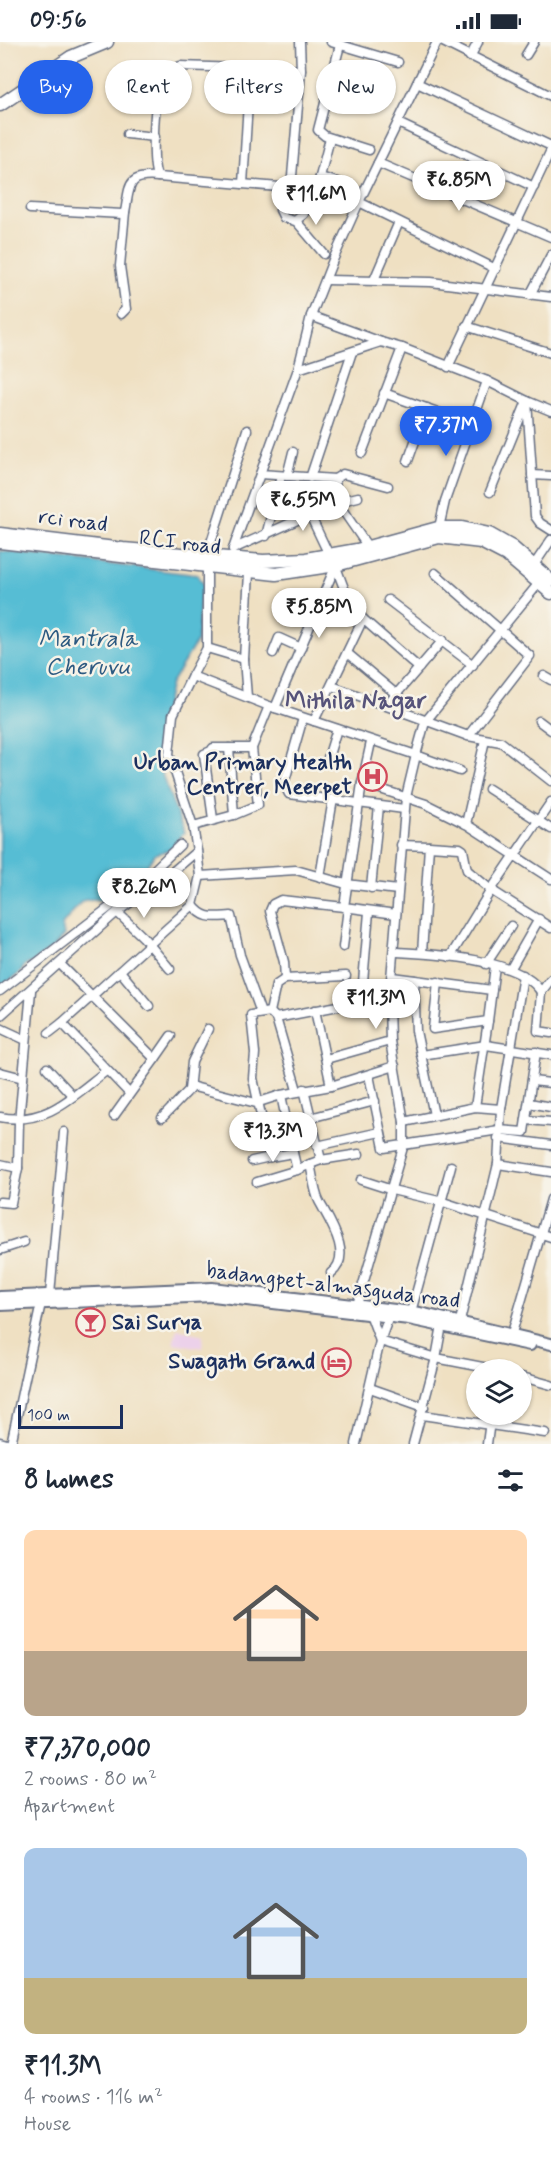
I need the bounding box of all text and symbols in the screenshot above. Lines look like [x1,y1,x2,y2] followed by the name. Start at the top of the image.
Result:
[30,7,87,35] text: 09:56
[18,60,93,114] chip: Buy
[105,60,192,114] chip: Rent
[204,60,304,114] chip: Filters
[316,60,396,114] chip: New
[410,161,508,212] pin: ₹6.85M
[426,167,492,194] text: ₹6.85M
[267,175,365,226] pin: ₹11.6M
[286,181,346,208] text: ₹11.6M
[397,406,495,457] pin: ₹7.37M
[414,412,478,439] text: ₹7.37M
[254,481,352,532] pin: ₹6.55M
[270,487,336,514] text: ₹6.55M
[37,503,109,539] street label: rci road
[138,524,222,562] street label: RCI road
[270,588,368,639] pin: ₹5.85M
[285,594,353,621] text: ₹5.85M
[38,624,139,683] water label: Mantrala Cheruvu
[285,686,427,720] district label: Mithila Nagar
[134,749,353,802] place label: Urban Primary Health Centrer, Meerpet
[357,760,389,792] hospital icon: Urban Primary Health Centrer, Meerpet
[95,868,193,919] pin: ₹8.26M
[111,874,177,901] text: ₹8.26M
[327,979,425,1030] pin: ₹11.3M
[346,985,406,1012] text: ₹11.3M
[224,1112,322,1163] pin: ₹13.3M
[243,1118,303,1145] text: ₹13.3M
[204,1257,462,1316] street label: badangpet-almasguda road
[75,1307,107,1339] bar icon: Sai Surya
[112,1309,202,1337] place label: Sai Surya
[320,1346,352,1378] hotel icon: Swagath Grand
[168,1348,315,1379] place label: Swagath Grand
[466,1359,532,1425] map controls
[466,1359,532,1425] button: layers
[18,1402,123,1430] scale bar
[27,1405,70,1426] text: 100 m
[24,1463,114,1497] text: 8 homes
[494,1464,527,1497] icon: filters
[222,1569,330,1677] icon: home
[24,1732,151,1766] text: ₹7,370,000
[24,1766,157,1793] text: 2 rooms · 80 m²
[24,1793,115,1820] text: Apartment
[222,1887,330,1995] icon: home
[24,2050,102,2084] text: ₹11.3M
[24,2084,163,2111] text: 4 rooms · 116 m²
[24,2111,71,2138] text: House

